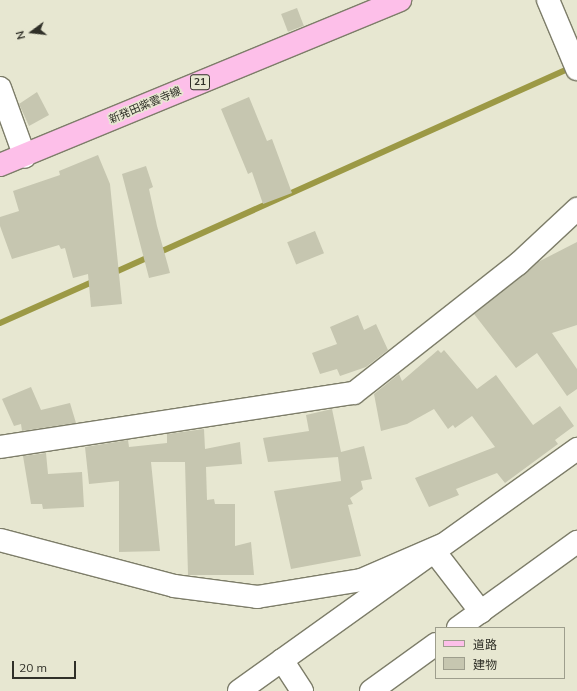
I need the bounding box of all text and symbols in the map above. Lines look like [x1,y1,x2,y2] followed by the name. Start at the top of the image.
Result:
[12,12,52,52] north arrow
[13,29,28,41] text: N
[190,74,210,90] road number: 21
[107,84,183,126] street label: 新発田紫雲寺線
[435,627,565,679] legend
[473,637,497,652] text: 道路
[14,653,78,679] scale bar
[473,657,497,672] text: 建物
[19,660,47,675] text: 20 m

